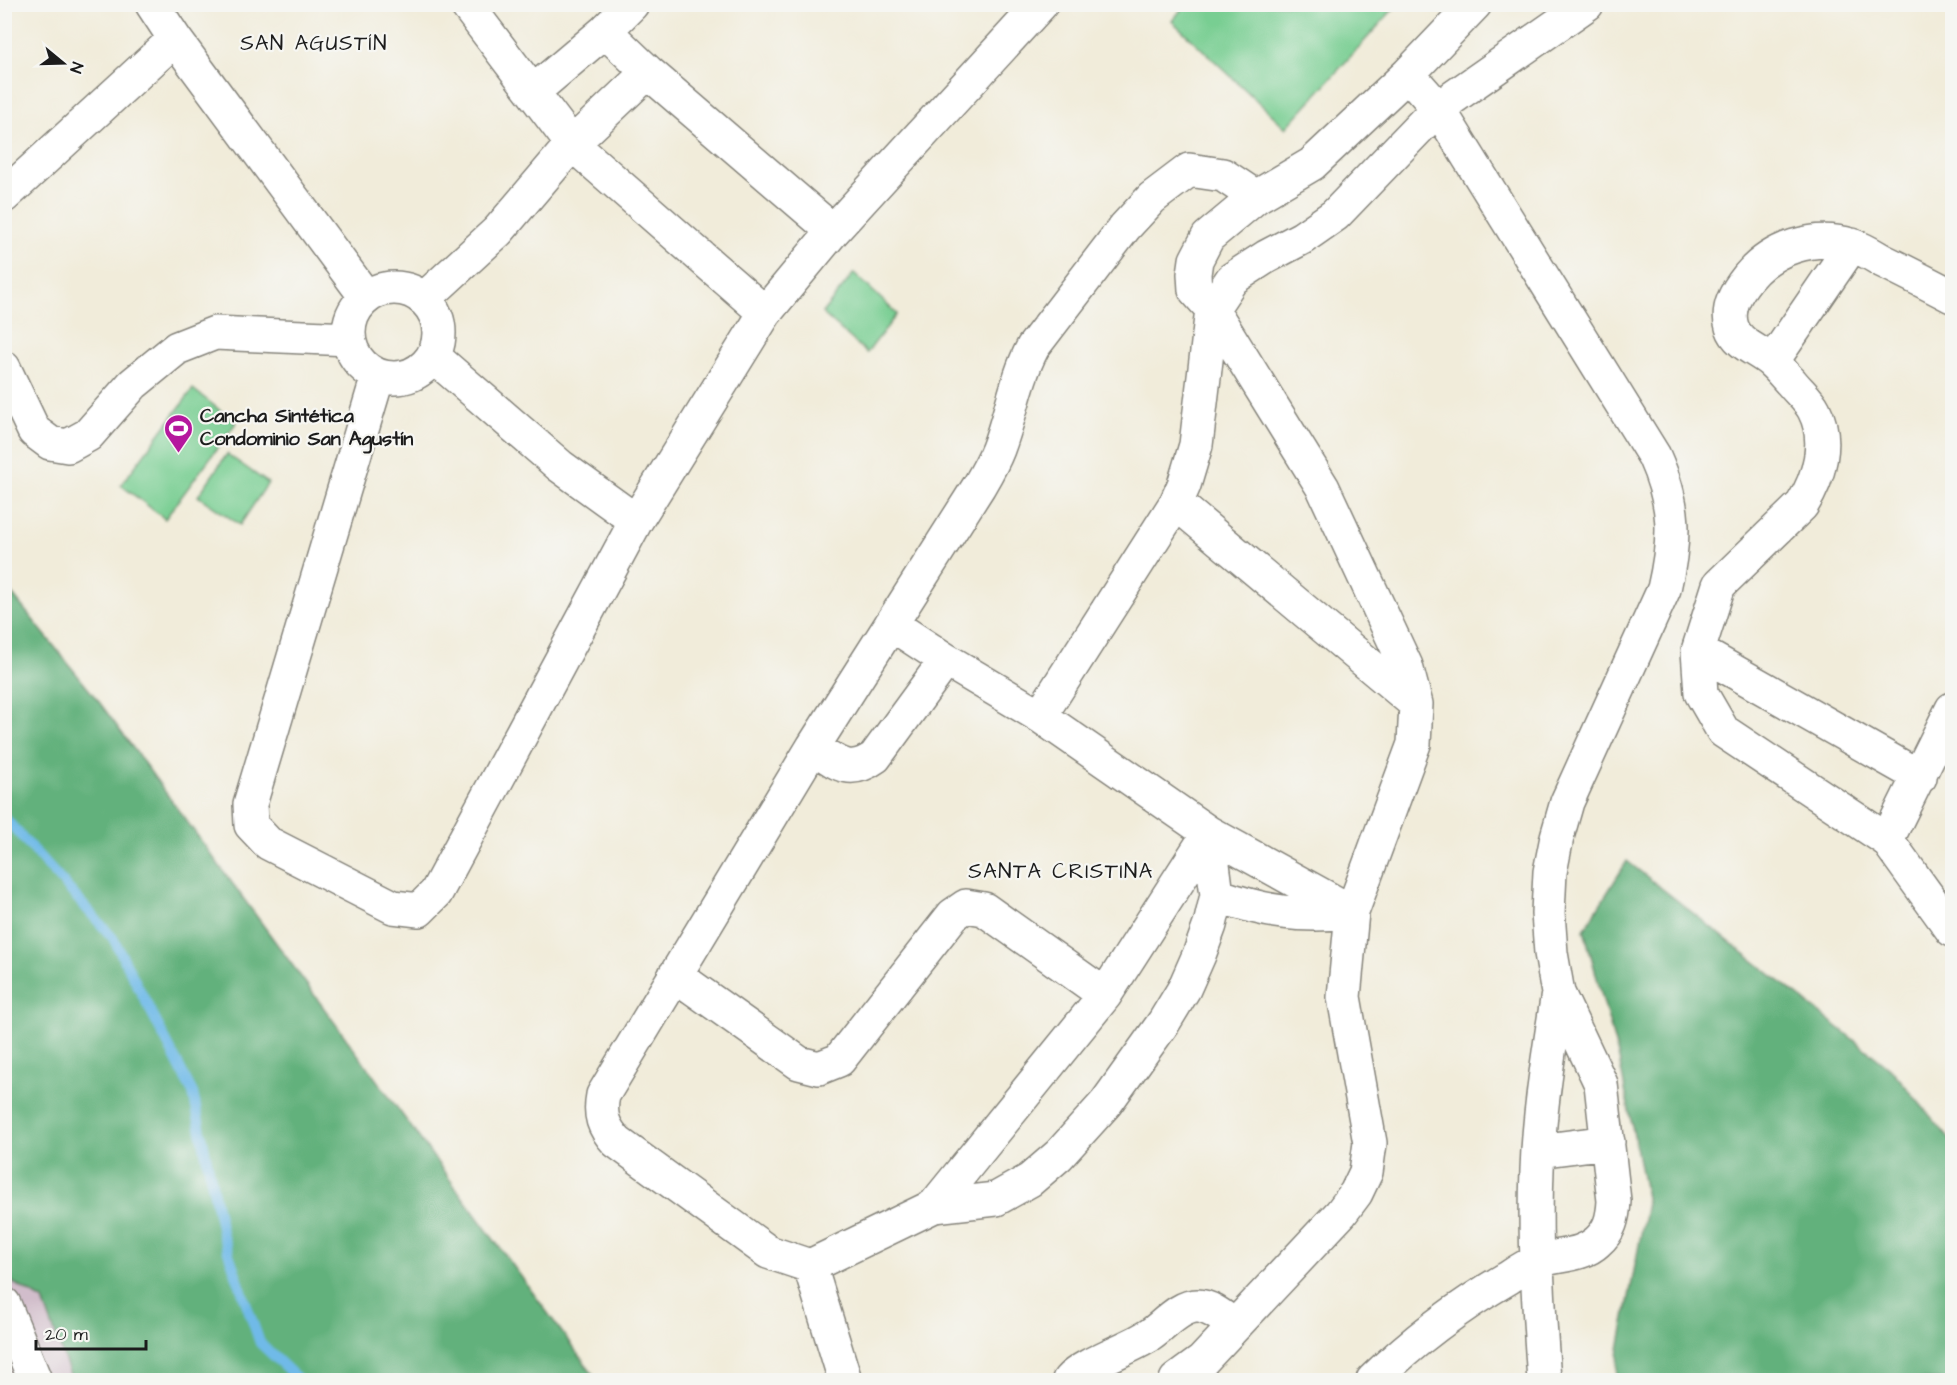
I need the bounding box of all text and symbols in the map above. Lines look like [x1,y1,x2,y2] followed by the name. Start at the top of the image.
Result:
[240,29,388,58] district label: SAN AGUSTÍN
[33,33,93,93] north arrow
[64,59,88,76] text: N
[200,402,413,454] place label: Cancha Sintética Condominio San Agustín
[163,412,195,454] sports icon: Cancha Sintética Condominio San Agustín
[968,857,1154,886] district label: SANTA CRISTINA
[36,1313,146,1351] scale bar
[45,1322,88,1347] text: 20 m

